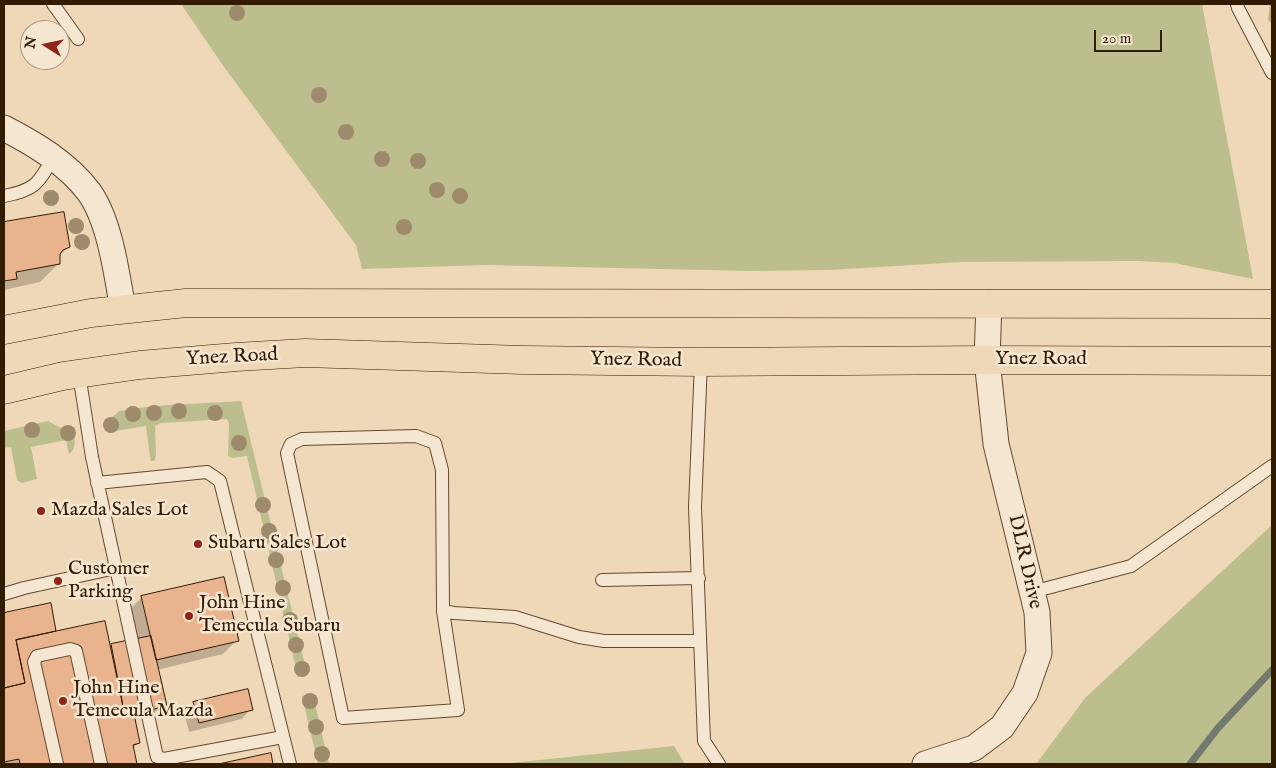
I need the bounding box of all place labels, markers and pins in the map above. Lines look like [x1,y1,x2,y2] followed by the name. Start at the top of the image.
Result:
[51,499,188,523] place label: Mazda Sales Lot
[35,505,47,517] marker: Mazda Sales Lot
[208,532,347,556] place label: Subaru Sales Lot
[192,538,204,550] marker: Subaru Sales Lot
[68,558,149,605] place label: Customer Parking
[52,575,64,587] marker: Customer Parking
[199,592,341,639] place label: John Hine Temecula Subaru
[183,610,195,622] marker: John Hine Temecula Subaru
[73,677,213,724] place label: John Hine Temecula Mazda
[57,695,69,707] marker: John Hine Temecula Mazda

